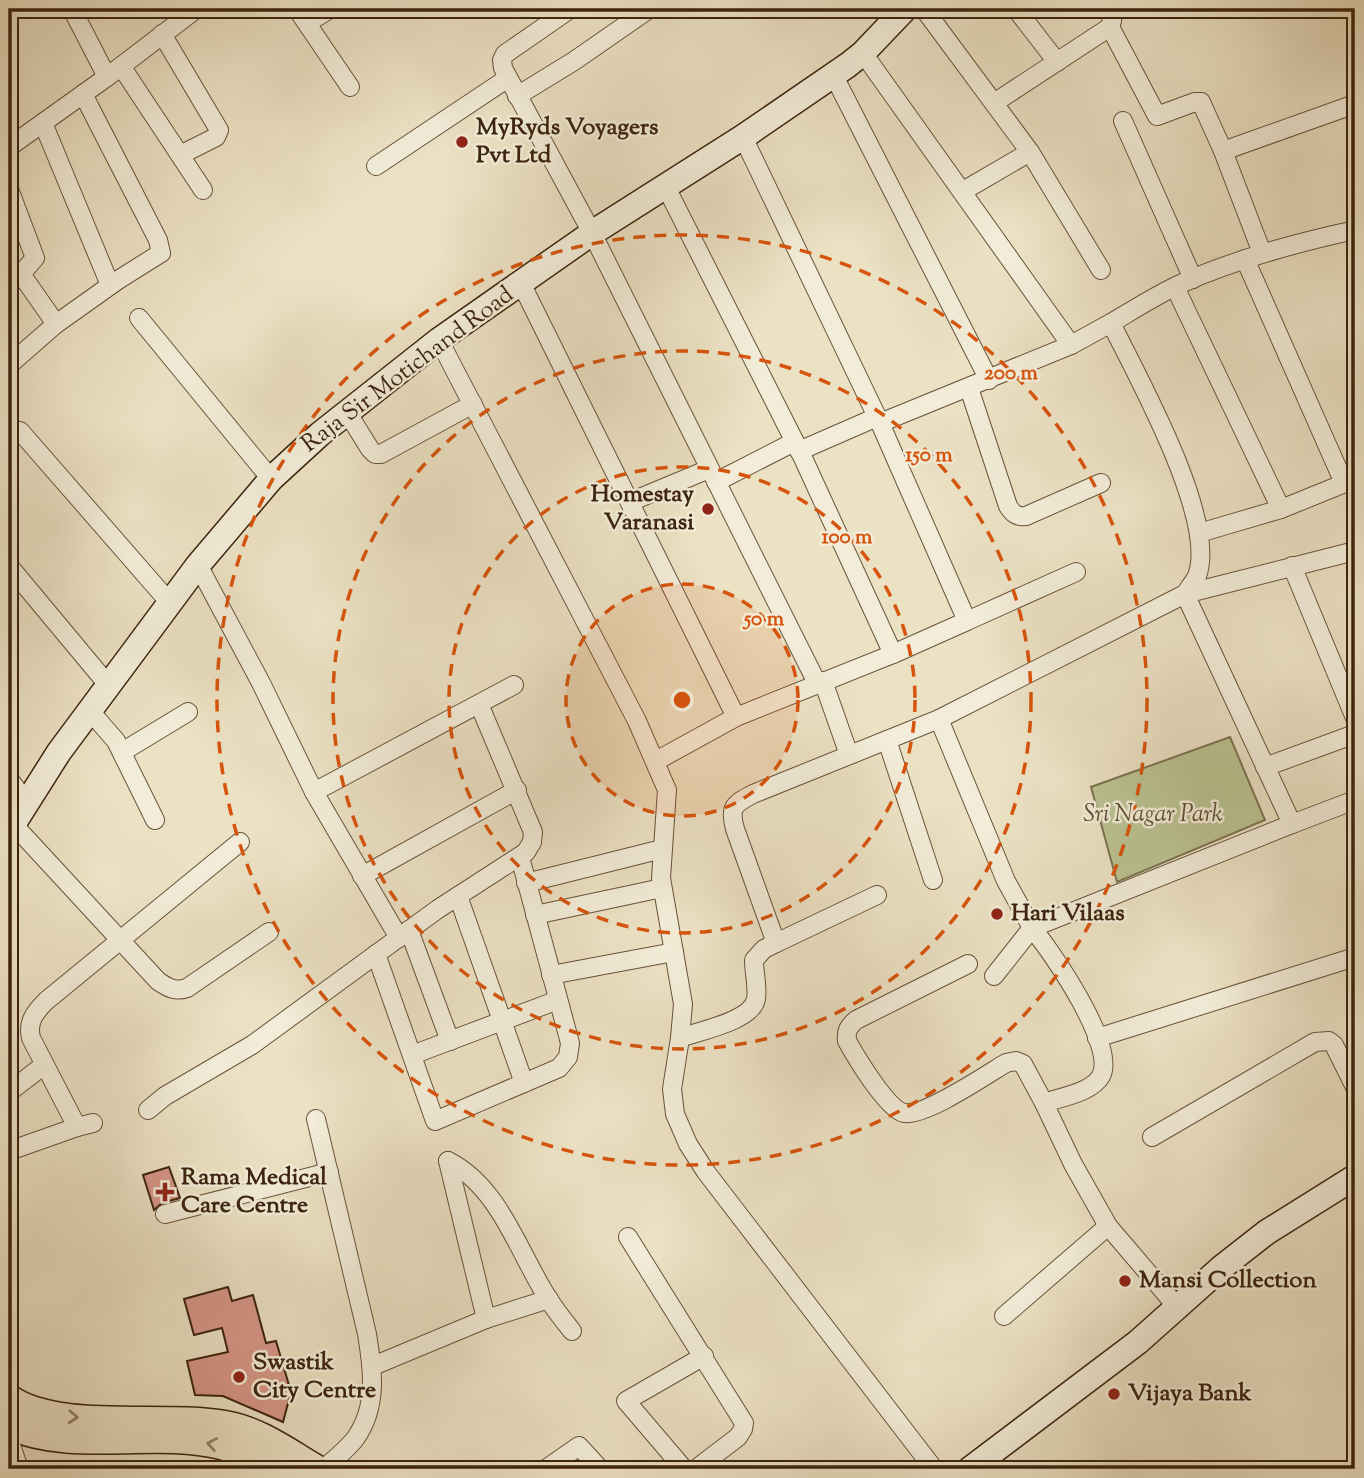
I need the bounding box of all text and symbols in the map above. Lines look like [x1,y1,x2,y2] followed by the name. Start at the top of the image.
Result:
[476,111,659,173] place label: MyRyds Voyagers Pvt Ltd
[454,134,470,150] marker: MyRyds Voyagers Pvt Ltd
[295,279,522,461] street label: Raja Sir Motichand Road
[984,359,1039,389] text: 200 m
[905,441,953,471] text: 150 m
[591,478,694,540] place label: Homestay Varanasi
[700,501,716,517] marker: Homestay Varanasi
[822,523,873,553] text: 100 m
[742,605,785,635] text: 50 m
[670,688,694,712] centre of rings
[1083,798,1223,832] park label: Sri Nagar Park
[1011,897,1125,931] place label: Hari Vilaas
[989,906,1005,922] marker: Hari Vilaas
[181,1161,327,1223] place label: Rama Medical Care Centre
[155,1182,175,1202] marker: Rama Medical Care Centre
[1139,1264,1317,1298] place label: Mansi Collection
[1117,1273,1133,1289] marker: Mansi Collection
[253,1346,376,1408] place label: Swastik City Centre
[231,1369,247,1385] marker: Swastik City Centre
[1128,1377,1253,1411] place label: Vijaya Bank
[1106,1386,1122,1402] marker: Vijaya Bank
[68,1410,79,1425] one-way arrow
[206,1437,218,1452] one-way arrow

